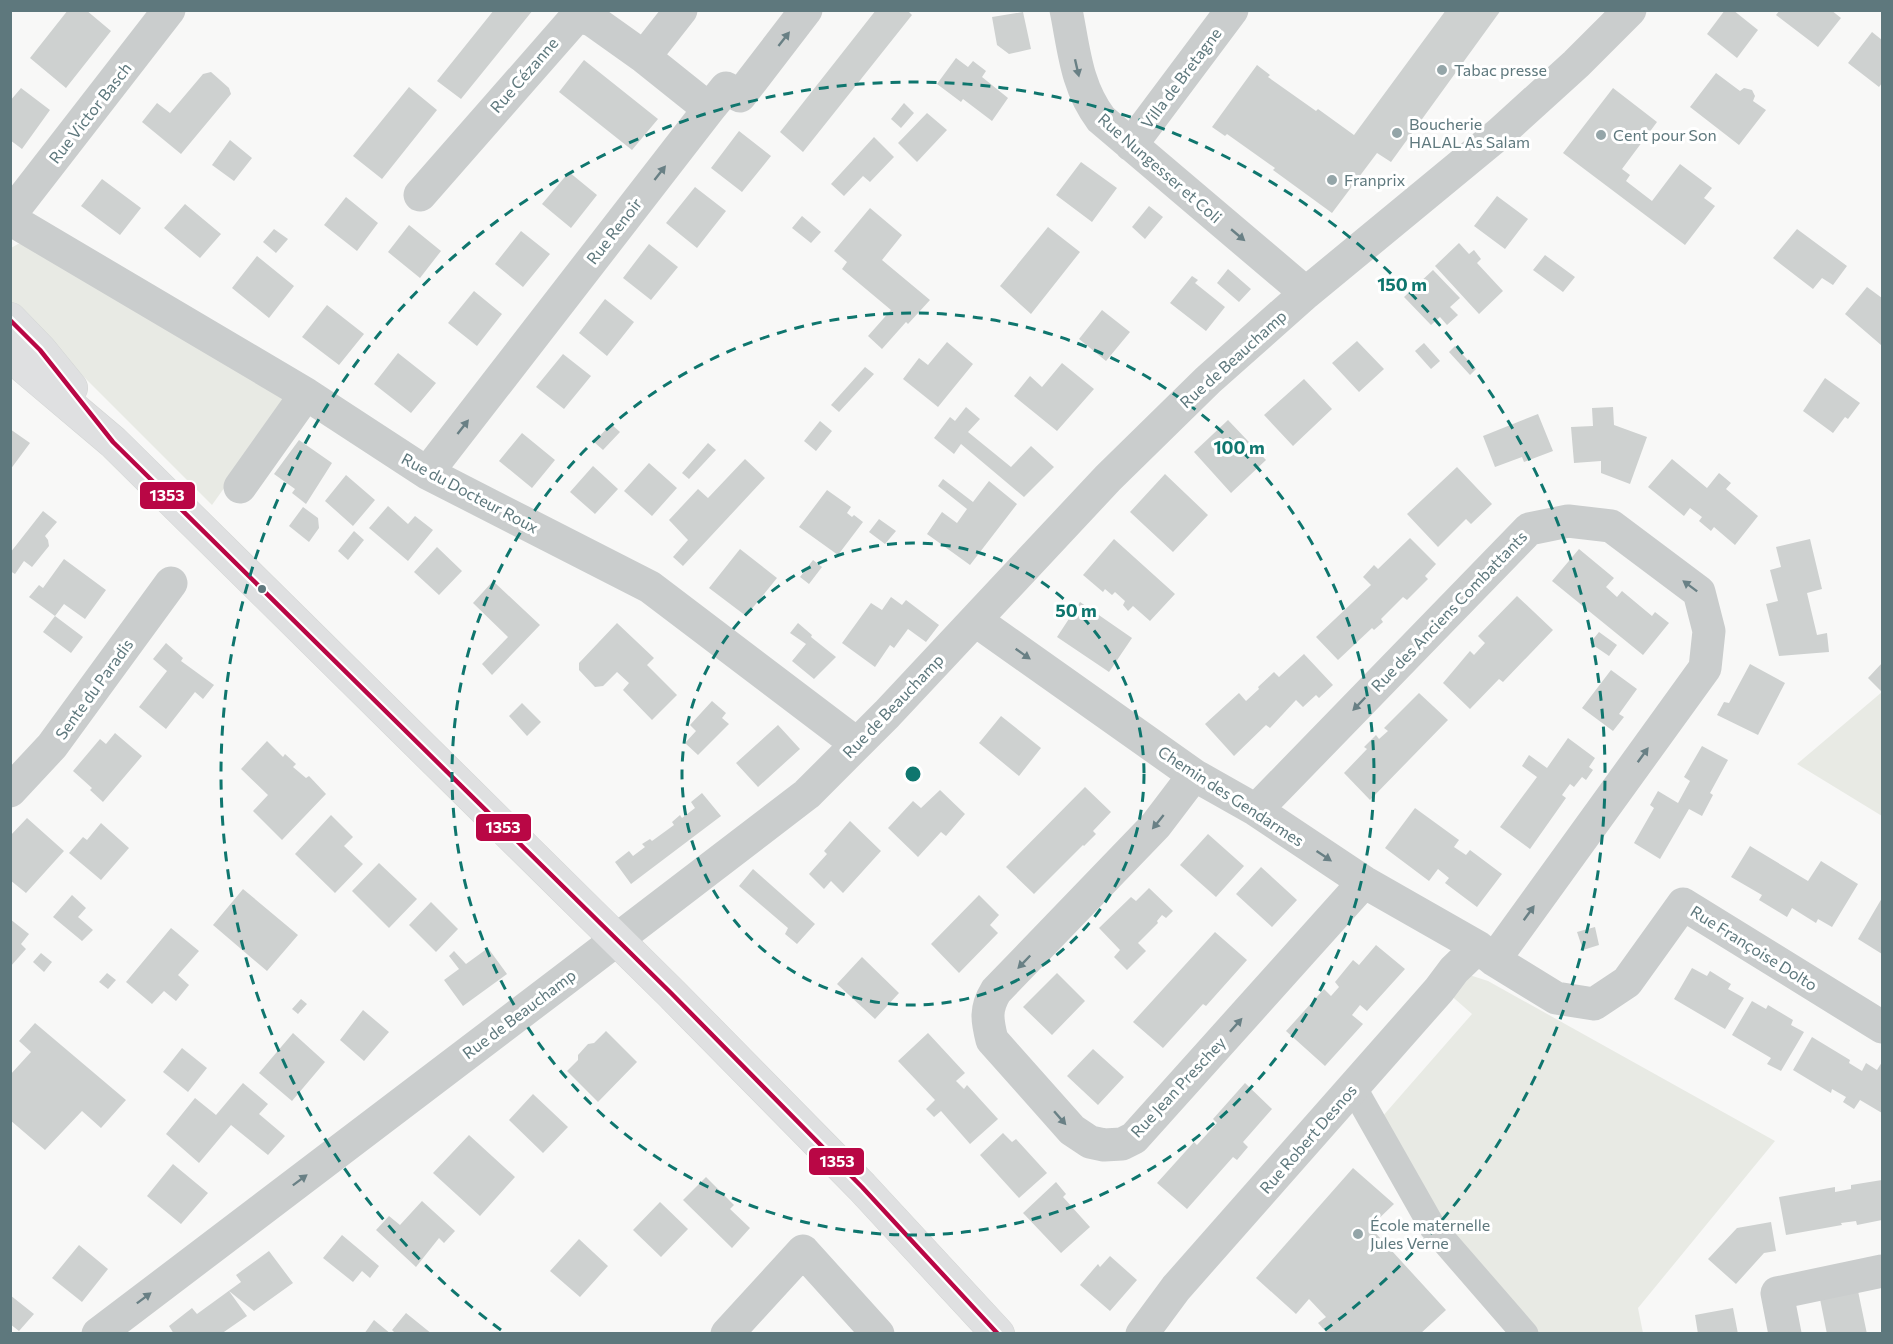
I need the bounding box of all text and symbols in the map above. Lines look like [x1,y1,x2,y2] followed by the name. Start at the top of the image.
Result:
[1136,24,1225,132] street label: Villa de Bretagne
[777,32,789,47] one-way arrow
[486,33,561,116] street label: Rue Cézanne
[44,59,135,167] street label: Rue Victor Basch
[1073,59,1082,78] one-way arrow
[1454,60,1547,79] place label: Tabac presse
[1435,63,1449,77] marker: Tabac presse
[1095,109,1226,226] street label: Rue Nungesser et Coli
[1409,114,1530,151] place label: Boucherie HALAL As Salam
[1613,125,1717,144] place label: Cent pour Son
[1390,126,1404,140] marker: Boucherie HALAL As Salam
[1594,128,1608,142] marker: Cent pour Son
[653,165,665,180] one-way arrow
[1344,170,1406,189] place label: Franprix
[1325,173,1339,187] marker: Franprix
[582,193,646,268] street label: Rue Renoir
[1231,228,1246,241] one-way arrow
[1377,273,1427,295] text: 150 m
[1175,306,1290,411] street label: Rue de Beauchamp
[457,419,469,434] one-way arrow
[1213,436,1265,458] text: 100 m
[399,448,542,537] street label: Rue du Docteur Roux
[139,481,196,510] line badge: 1353
[149,485,185,504] text: 1353
[1367,526,1531,695] street label: Rue des Anciens Combattants
[1683,580,1698,592] one-way arrow
[256,583,268,595] unlabelled marker
[1055,599,1097,621] text: 50 m
[51,635,136,743] street label: Sente du Paradis
[1014,648,1030,660] one-way arrow
[838,650,947,761] street label: Rue de Beauchamp
[1353,696,1367,710] one-way arrow
[1155,741,1308,850] street label: Chemin des Gendarmes
[1637,747,1649,763] one-way arrow
[903,764,923,784] centre of rings
[475,813,532,842] line badge: 1353
[1153,814,1165,829] one-way arrow
[485,817,521,836] text: 1353
[1316,850,1332,862] one-way arrow
[1688,901,1821,994] street label: Rue Françoise Dolto
[1523,905,1535,921] one-way arrow
[1017,955,1031,969] one-way arrow
[458,965,579,1062] street label: Rue de Beauchamp
[1229,1018,1242,1033] one-way arrow
[1126,1033,1229,1141] street label: Rue Jean Preschey
[1255,1080,1360,1197] street label: Rue Robert Desnos
[1053,1110,1067,1125] one-way arrow
[808,1147,865,1176] line badge: 1353
[819,1151,855,1170] text: 1353
[292,1175,307,1187] one-way arrow
[1370,1215,1490,1252] place label: École maternelle Jules Verne
[1351,1227,1365,1241] marker: École maternelle Jules Verne
[137,1293,152,1305] one-way arrow

